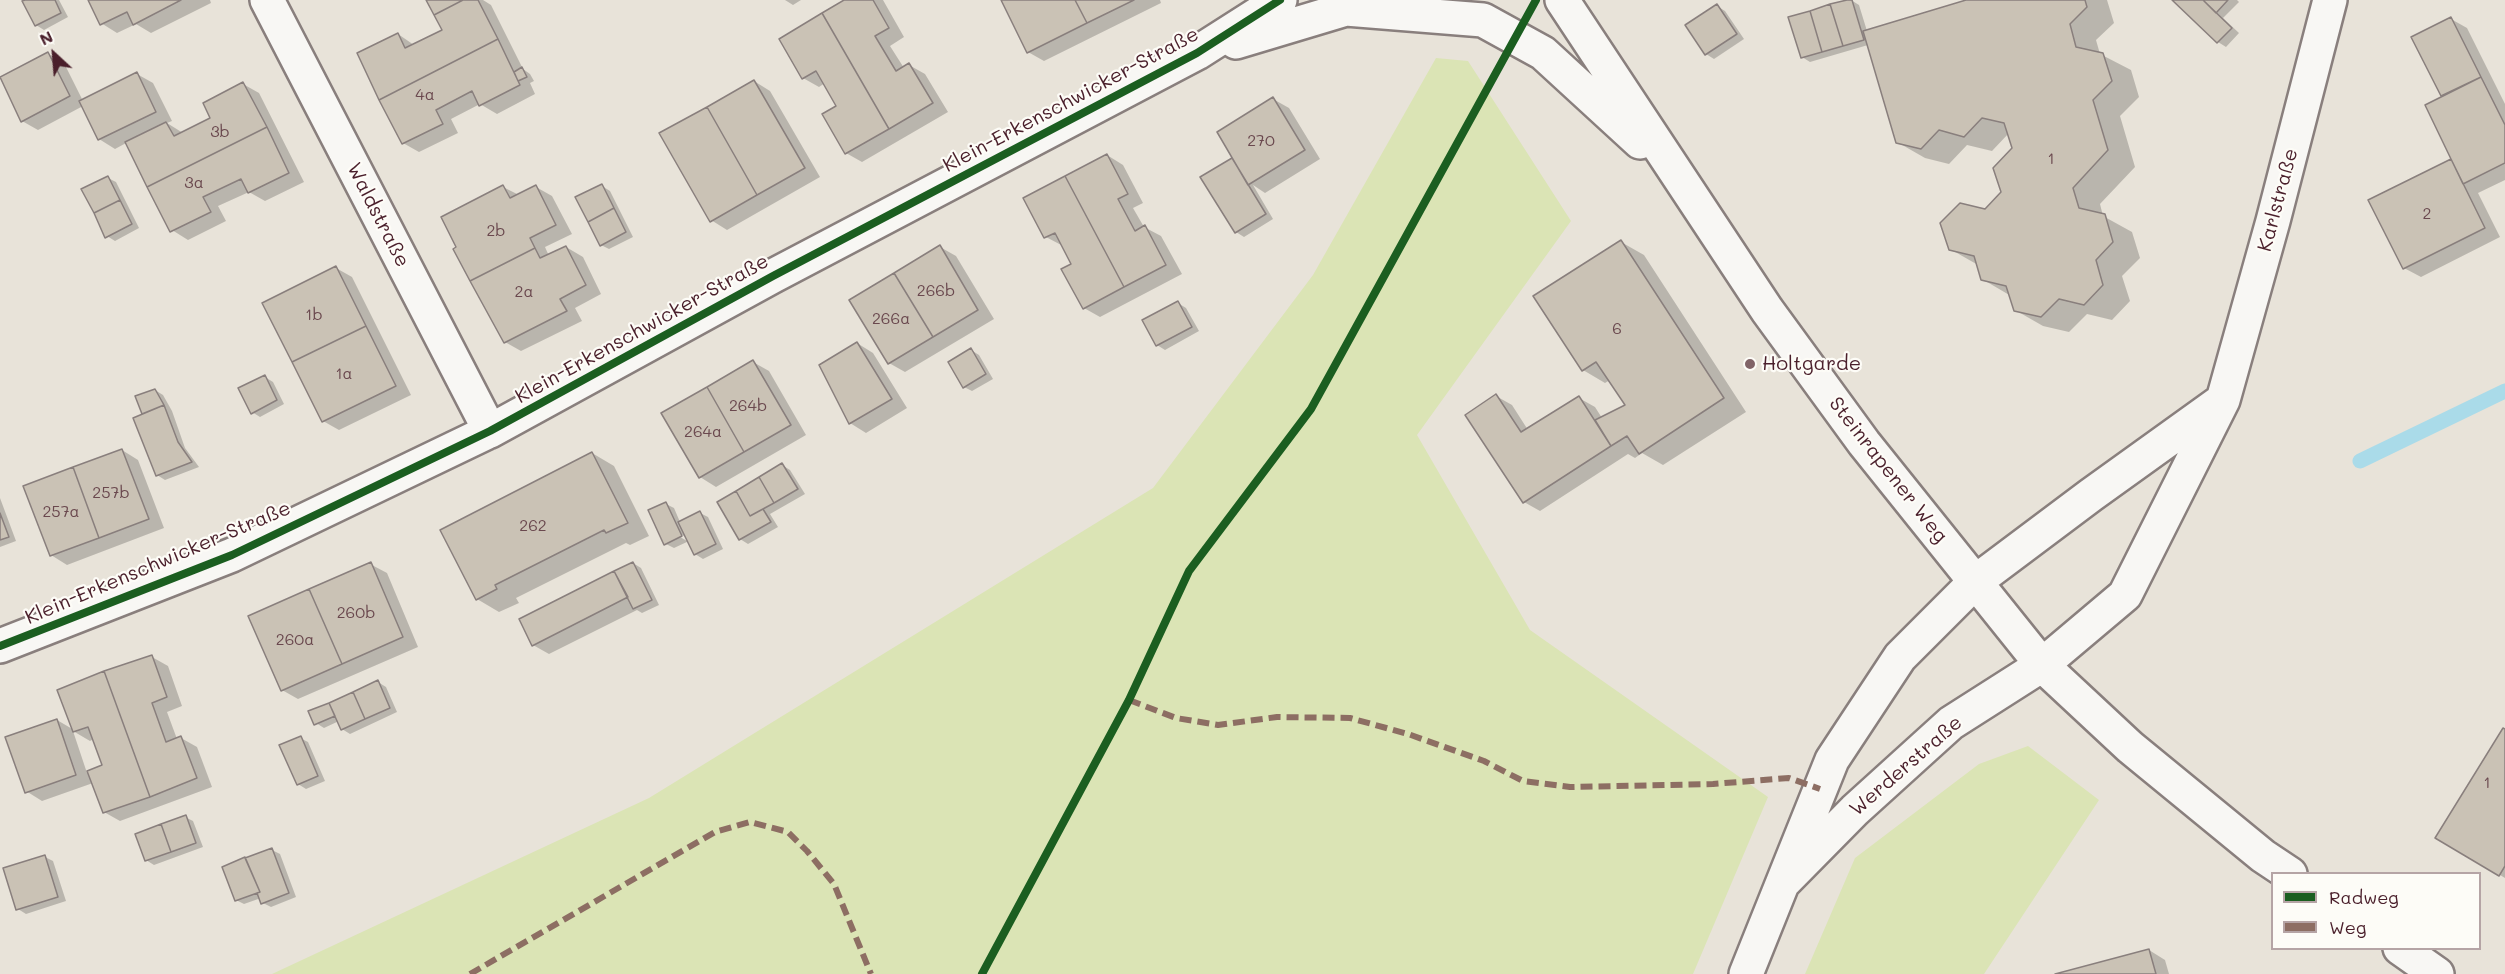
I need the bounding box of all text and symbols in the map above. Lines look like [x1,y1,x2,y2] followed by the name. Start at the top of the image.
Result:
[939,22,1203,178] street label: Klein-Erkenschwicker-Straße
[24,24,84,84] north arrow
[36,25,56,49] text: N
[415,85,435,105] house number: 4a
[210,122,230,142] house number: 3b
[1247,131,1275,151] house number: 270
[2253,146,2303,254] street label: Karlstraße
[2047,149,2055,169] house number: 1
[341,159,415,271] street label: Waldstraße
[184,173,204,193] house number: 3a
[2423,204,2431,224] house number: 2
[486,221,506,241] house number: 2b
[511,249,773,409] street label: Klein-Erkenschwicker-Straße
[917,281,955,301] house number: 266b
[515,282,533,302] house number: 2a
[305,305,323,325] house number: 1b
[872,309,910,329] house number: 266a
[1612,319,1622,339] house number: 6
[1762,352,1861,376] place label: Holtgarde
[1743,357,1757,371] marker: Holtgarde
[335,364,353,384] house number: 1a
[1824,392,1952,548] street label: Steinrapener Weg
[729,396,767,416] house number: 264b
[684,422,722,442] house number: 264a
[92,483,130,503] house number: 257b
[22,496,294,630] street label: Klein-Erkenschwicker-Straße
[42,502,80,522] house number: 257a
[519,516,547,536] house number: 262
[337,603,375,623] house number: 260b
[276,630,314,650] house number: 260a
[1845,711,1967,821] street label: Werderstraße
[2483,773,2491,793] house number: 1
[2271,872,2481,950] legend
[2329,885,2399,909] text: Radweg
[2329,915,2366,939] text: Weg

